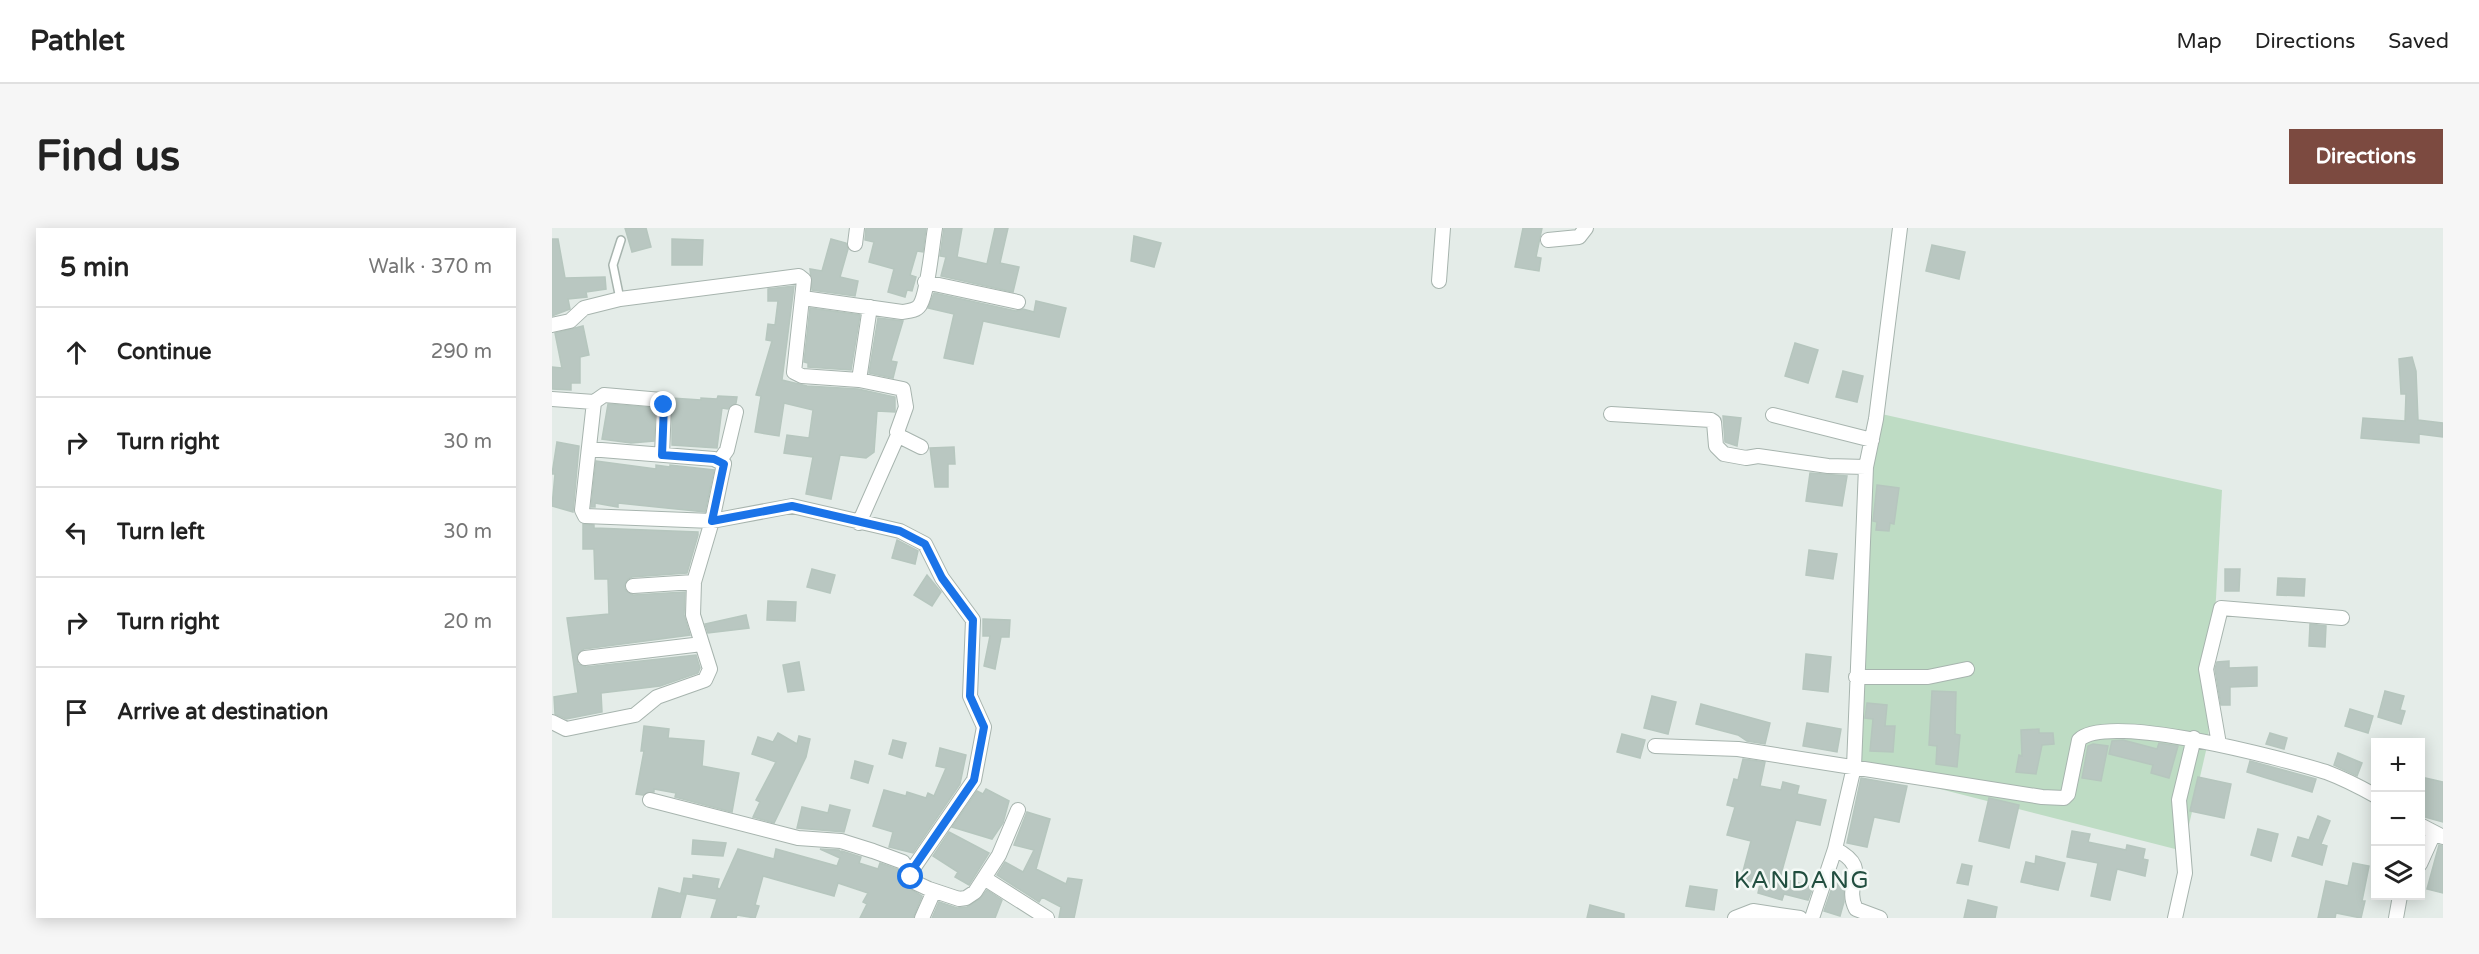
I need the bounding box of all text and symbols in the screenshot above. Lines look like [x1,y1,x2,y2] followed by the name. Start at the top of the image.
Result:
[30,24,125,58] text: Pathlet
[2176,29,2222,54] text: Map
[2255,29,2355,54] text: Directions
[2388,29,2449,54] text: Saved
[2289,129,2443,184] button: Directions
[36,131,180,182] text: Find us
[60,252,129,283] text: 5 min
[369,255,492,279] text: Walk · 370 m
[60,336,93,369] icon: ahead
[117,339,212,365] text: Continue
[431,340,492,364] text: 290 m
[650,391,676,417] route end
[60,426,93,459] icon: right
[117,429,219,455] text: Turn right
[443,430,492,454] text: 30 m
[60,516,93,549] icon: left
[117,519,205,545] text: Turn left
[443,520,492,544] text: 30 m
[60,606,93,639] icon: right
[117,609,219,635] text: Turn right
[443,610,492,634] text: 20 m
[60,696,93,729] icon: arrive
[117,699,328,725] text: Arrive at destination
[2371,738,2425,900] map controls
[2371,738,2425,792] button: +
[2371,792,2425,846] button: −
[2371,846,2425,900] button: layers
[897,863,923,889] route start
[1734,866,1870,895] district label: KANDANG

